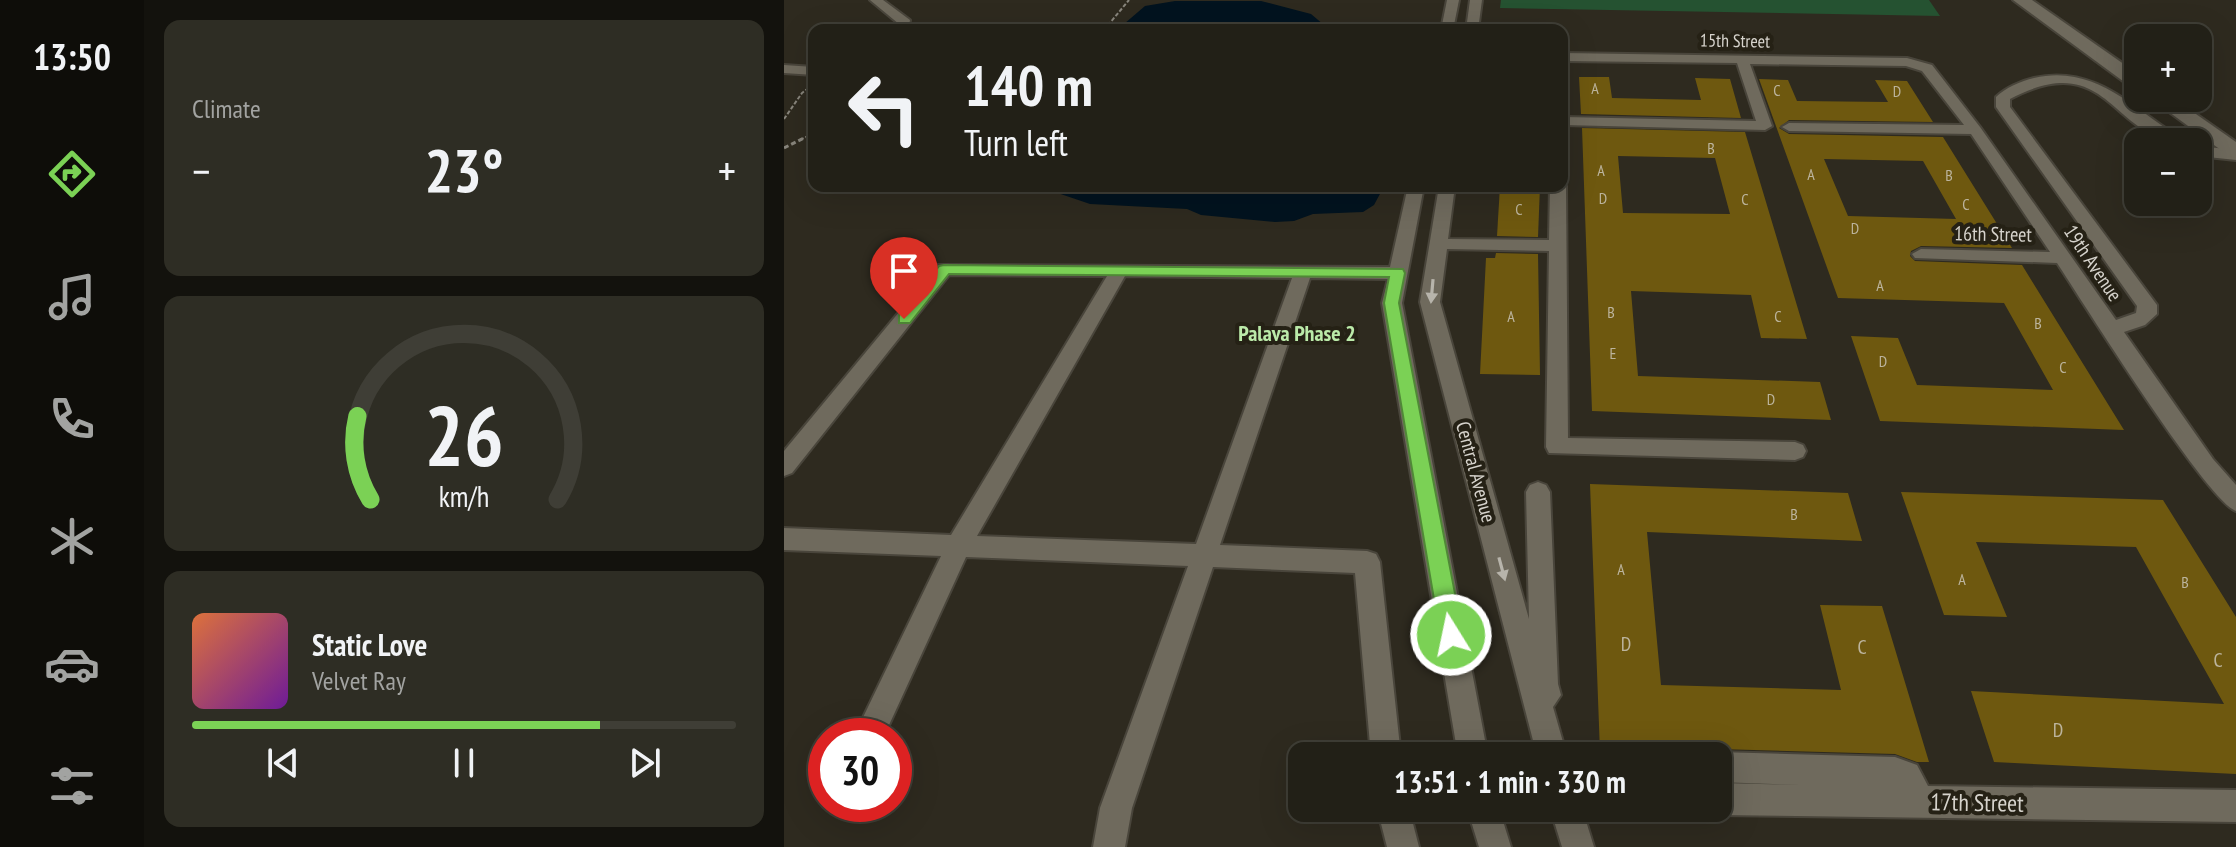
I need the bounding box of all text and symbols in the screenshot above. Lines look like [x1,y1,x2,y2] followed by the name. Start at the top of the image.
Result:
[2124,24,2212,216] map controls
[2124,24,2212,112] button: +
[1700,28,1770,53] street label: 15th Street
[33,33,111,80] text: 13:50
[964,49,1093,121] text: 140 m
[832,56,936,160] icon: left
[1591,78,1599,98] house number: A
[1773,80,1781,100] house number: C
[1893,81,1901,101] house number: D
[192,92,261,125] text: Climate
[964,119,1068,166] text: Turn left
[2124,128,2212,216] button: −
[424,131,504,209] text: 23°
[1707,138,1715,158] house number: B
[192,142,210,199] text: −
[718,142,736,199] text: +
[44,146,100,202] icon: directions
[1597,160,1605,180] house number: A
[1807,164,1815,184] house number: A
[1945,165,1953,185] house number: B
[1599,188,1607,208] house number: D
[1741,189,1749,209] house number: C
[1962,194,1970,214] house number: C
[1515,199,1523,219] house number: C
[1851,218,1859,238] house number: D
[1954,220,2033,248] street label: 16th Street
[2058,220,2128,306] street label: 19th Avenue
[870,237,938,319] pin
[882,249,926,293] icon: arrive
[44,269,100,325] icon: music
[1876,275,1884,295] house number: A
[1425,279,1438,304] one-way arrow
[1607,302,1615,322] house number: B
[1507,306,1515,326] house number: A
[1774,306,1782,326] house number: C
[2034,313,2042,333] house number: B
[1238,319,1356,347] district label: Palava Phase 2
[1610,343,1617,363] house number: E
[1879,351,1887,371] house number: D
[2059,357,2067,377] house number: C
[424,380,504,488] text: 26
[1767,389,1775,409] house number: D
[44,391,100,447] icon: phone
[1450,419,1502,525] street label: Central Avenue
[439,478,489,515] text: km/h
[1790,504,1798,524] house number: B
[44,513,100,569] icon: climate
[1496,557,1508,582] one-way arrow
[1617,559,1625,579] house number: A
[1958,569,1966,589] house number: A
[2181,572,2189,592] house number: B
[1409,593,1493,677] position arrow
[312,625,427,664] text: Static Love
[1621,631,1631,657] house number: D
[1857,634,1867,660] house number: C
[44,636,100,692] icon: car
[2213,647,2223,673] house number: C
[312,664,406,697] text: Velvet Ray
[2053,717,2063,743] house number: D
[808,718,912,822] speed limit sign: 30
[261,741,305,785] icon: previous
[442,741,486,785] icon: pause
[623,741,667,785] icon: next
[44,758,100,814] icon: filters
[1394,762,1626,801] text: 13:51 · 1 min · 330 m
[1930,786,2024,819] street label: 17th Street

